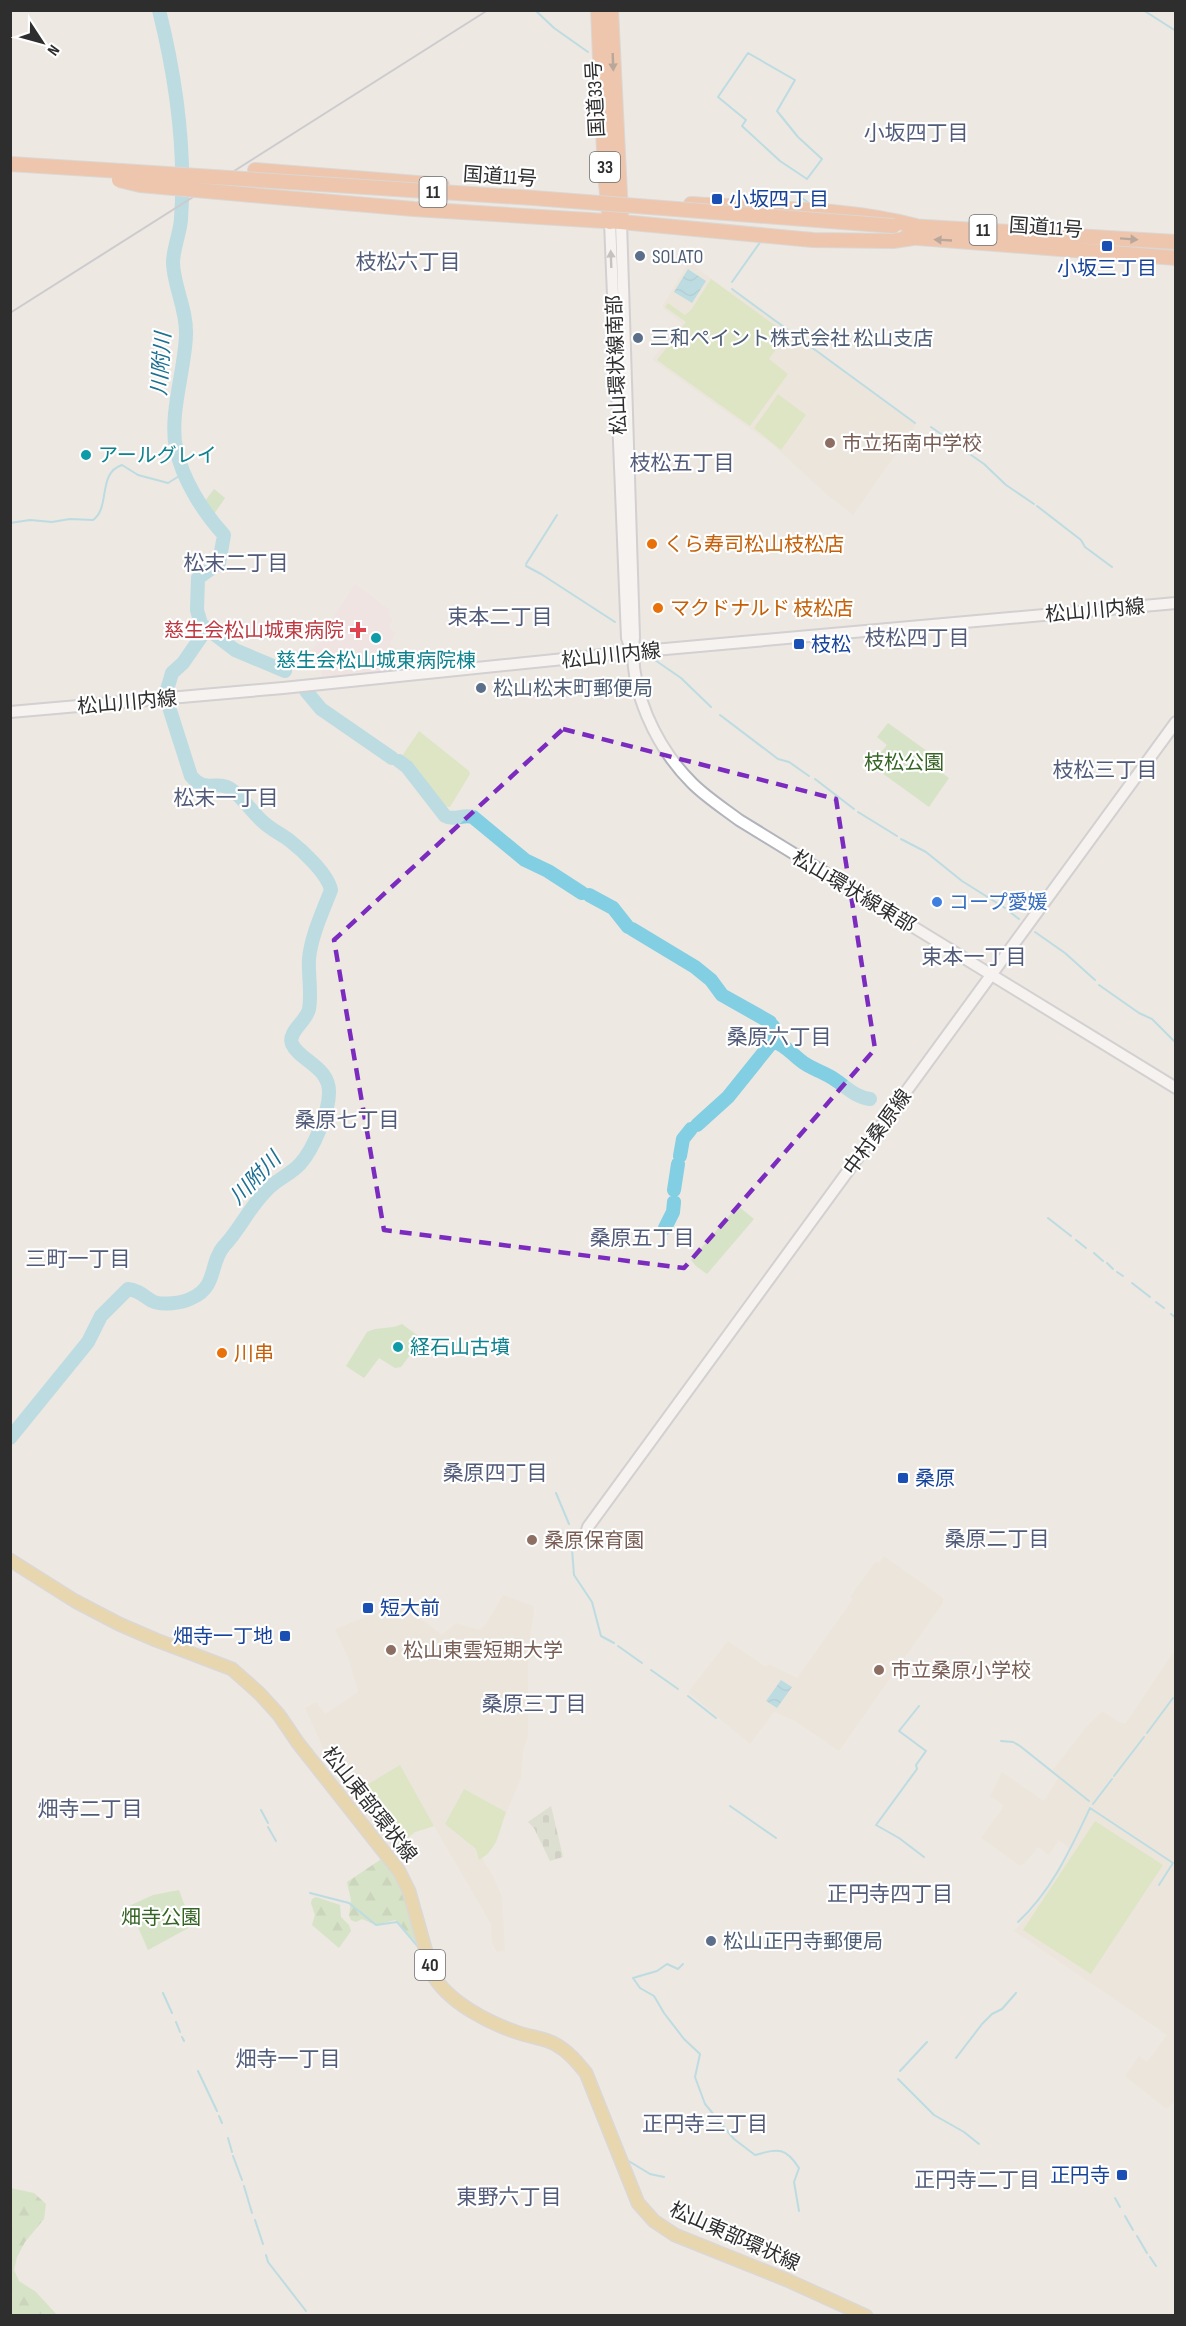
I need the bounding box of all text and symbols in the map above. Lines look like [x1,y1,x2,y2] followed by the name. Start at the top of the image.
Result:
[12,12,72,72] north arrow
[43,41,63,59] text: N
[609,52,618,71] one-way arrow
[582,60,610,138] street label: 国道33号
[864,121,969,146] district label: 小坂四丁目
[590,152,620,182] road number: 33
[462,162,538,192] street label: 国道11号
[420,177,446,207] road number: 11
[729,188,829,212] place label: 小坂四丁目
[710,192,724,206] marker: 小坂四丁目
[1008,213,1084,243] street label: 国道11号
[970,215,996,245] road number: 11
[934,235,953,245] one-way arrow
[1120,235,1139,244] one-way arrow
[1100,239,1114,253] marker: 小坂三丁目
[652,245,703,269] place label: SOLATO
[633,249,647,263] marker: SOLATO
[356,250,461,275] district label: 枝松六丁目
[607,250,616,269] one-way arrow
[1057,257,1157,281] place label: 小坂三丁目
[603,295,631,435] street label: 松山環状線南部
[650,327,933,351] place label: 三和ペイント株式会社 松山支店
[147,330,176,396] water label: 川附川
[631,331,645,345] marker: 三和ペイント株式会社 松山支店
[842,432,982,456] place label: 市立拓南中学校
[823,436,837,450] marker: 市立拓南中学校
[98,444,217,468] place label: アールグレイ
[79,448,93,462] marker: アールグレイ
[630,451,735,476] district label: 枝松五丁目
[664,533,844,557] place label: くら寿司松山枝松店
[645,537,659,551] marker: くら寿司松山枝松店
[184,551,289,576] district label: 松末二丁目
[1044,595,1146,627] street label: 松山川内線
[670,597,853,621] place label: マクドナルド 枝松店
[651,601,665,615] marker: マクドナルド 枝松店
[448,605,553,630] district label: 束本二丁目
[164,619,344,643] place label: 慈生会松山城東病院
[349,621,367,639] marker: 慈生会松山城東病院
[865,626,970,651] district label: 枝松四丁目
[369,631,383,645] marker: 慈生会松山城東病院棟
[811,633,851,657] place label: 枝松
[792,637,806,651] marker: 枝松
[560,639,662,673] street label: 松山川内線
[276,649,476,673] place label: 慈生会松山城東病院棟
[493,677,653,701] place label: 松山松末町郵便局
[474,681,488,695] marker: 松山松末町郵便局
[76,687,178,719] street label: 松山川内線
[864,751,944,775] park label: 枝松公園
[1053,758,1158,783] district label: 枝松三丁目
[174,786,279,811] district label: 松末一丁目
[787,846,920,938] street label: 松山環状線東部
[949,891,1048,915] place label: コープ愛媛
[930,895,944,909] marker: コープ愛媛
[922,945,1027,970] district label: 束本一丁目
[727,1025,832,1050] district label: 桑原六丁目
[839,1085,917,1180] street label: 中村桑原線
[295,1108,400,1133] district label: 桑原七丁目
[224,1146,288,1210] water label: 川附川
[590,1226,695,1251] district label: 桑原五丁目
[26,1247,131,1272] district label: 三町一丁目
[410,1336,510,1360] place label: 経石山古墳
[391,1340,405,1354] marker: 経石山古墳
[234,1342,274,1366] place label: 川串
[215,1346,229,1360] marker: 川串
[443,1461,548,1486] district label: 桑原四丁目
[915,1467,955,1491] place label: 桑原
[896,1471,910,1485] marker: 桑原
[945,1527,1050,1552] district label: 桑原二丁目
[544,1529,644,1553] place label: 桑原保育園
[525,1533,539,1547] marker: 桑原保育園
[380,1597,440,1621] place label: 短大前
[361,1601,375,1615] marker: 短大前
[173,1625,273,1649] place label: 畑寺一丁地
[278,1629,292,1643] marker: 畑寺一丁地
[403,1639,563,1663] place label: 松山東雲短期大学
[384,1643,398,1657] marker: 松山東雲短期大学
[891,1659,1031,1683] place label: 市立桑原小学校
[872,1663,886,1677] marker: 市立桑原小学校
[482,1692,587,1717] district label: 桑原三丁目
[317,1742,422,1867] street label: 松山東部環状線
[38,1797,143,1822] district label: 畑寺二丁目
[827,1882,953,1907] district label: 正円寺四丁目
[121,1906,201,1930] park label: 畑寺公園
[723,1930,883,1954] place label: 松山正円寺郵便局
[704,1934,718,1948] marker: 松山正円寺郵便局
[415,1950,445,1980] road number: 40
[236,2047,341,2072] district label: 畑寺一丁目
[642,2112,768,2137] district label: 正円寺三丁目
[1050,2164,1110,2188] place label: 正円寺
[914,2168,1040,2193] district label: 正円寺二丁目
[1115,2168,1129,2182] marker: 正円寺
[457,2185,562,2210] district label: 東野六丁目
[666,2197,803,2276] street label: 松山東部環状線

